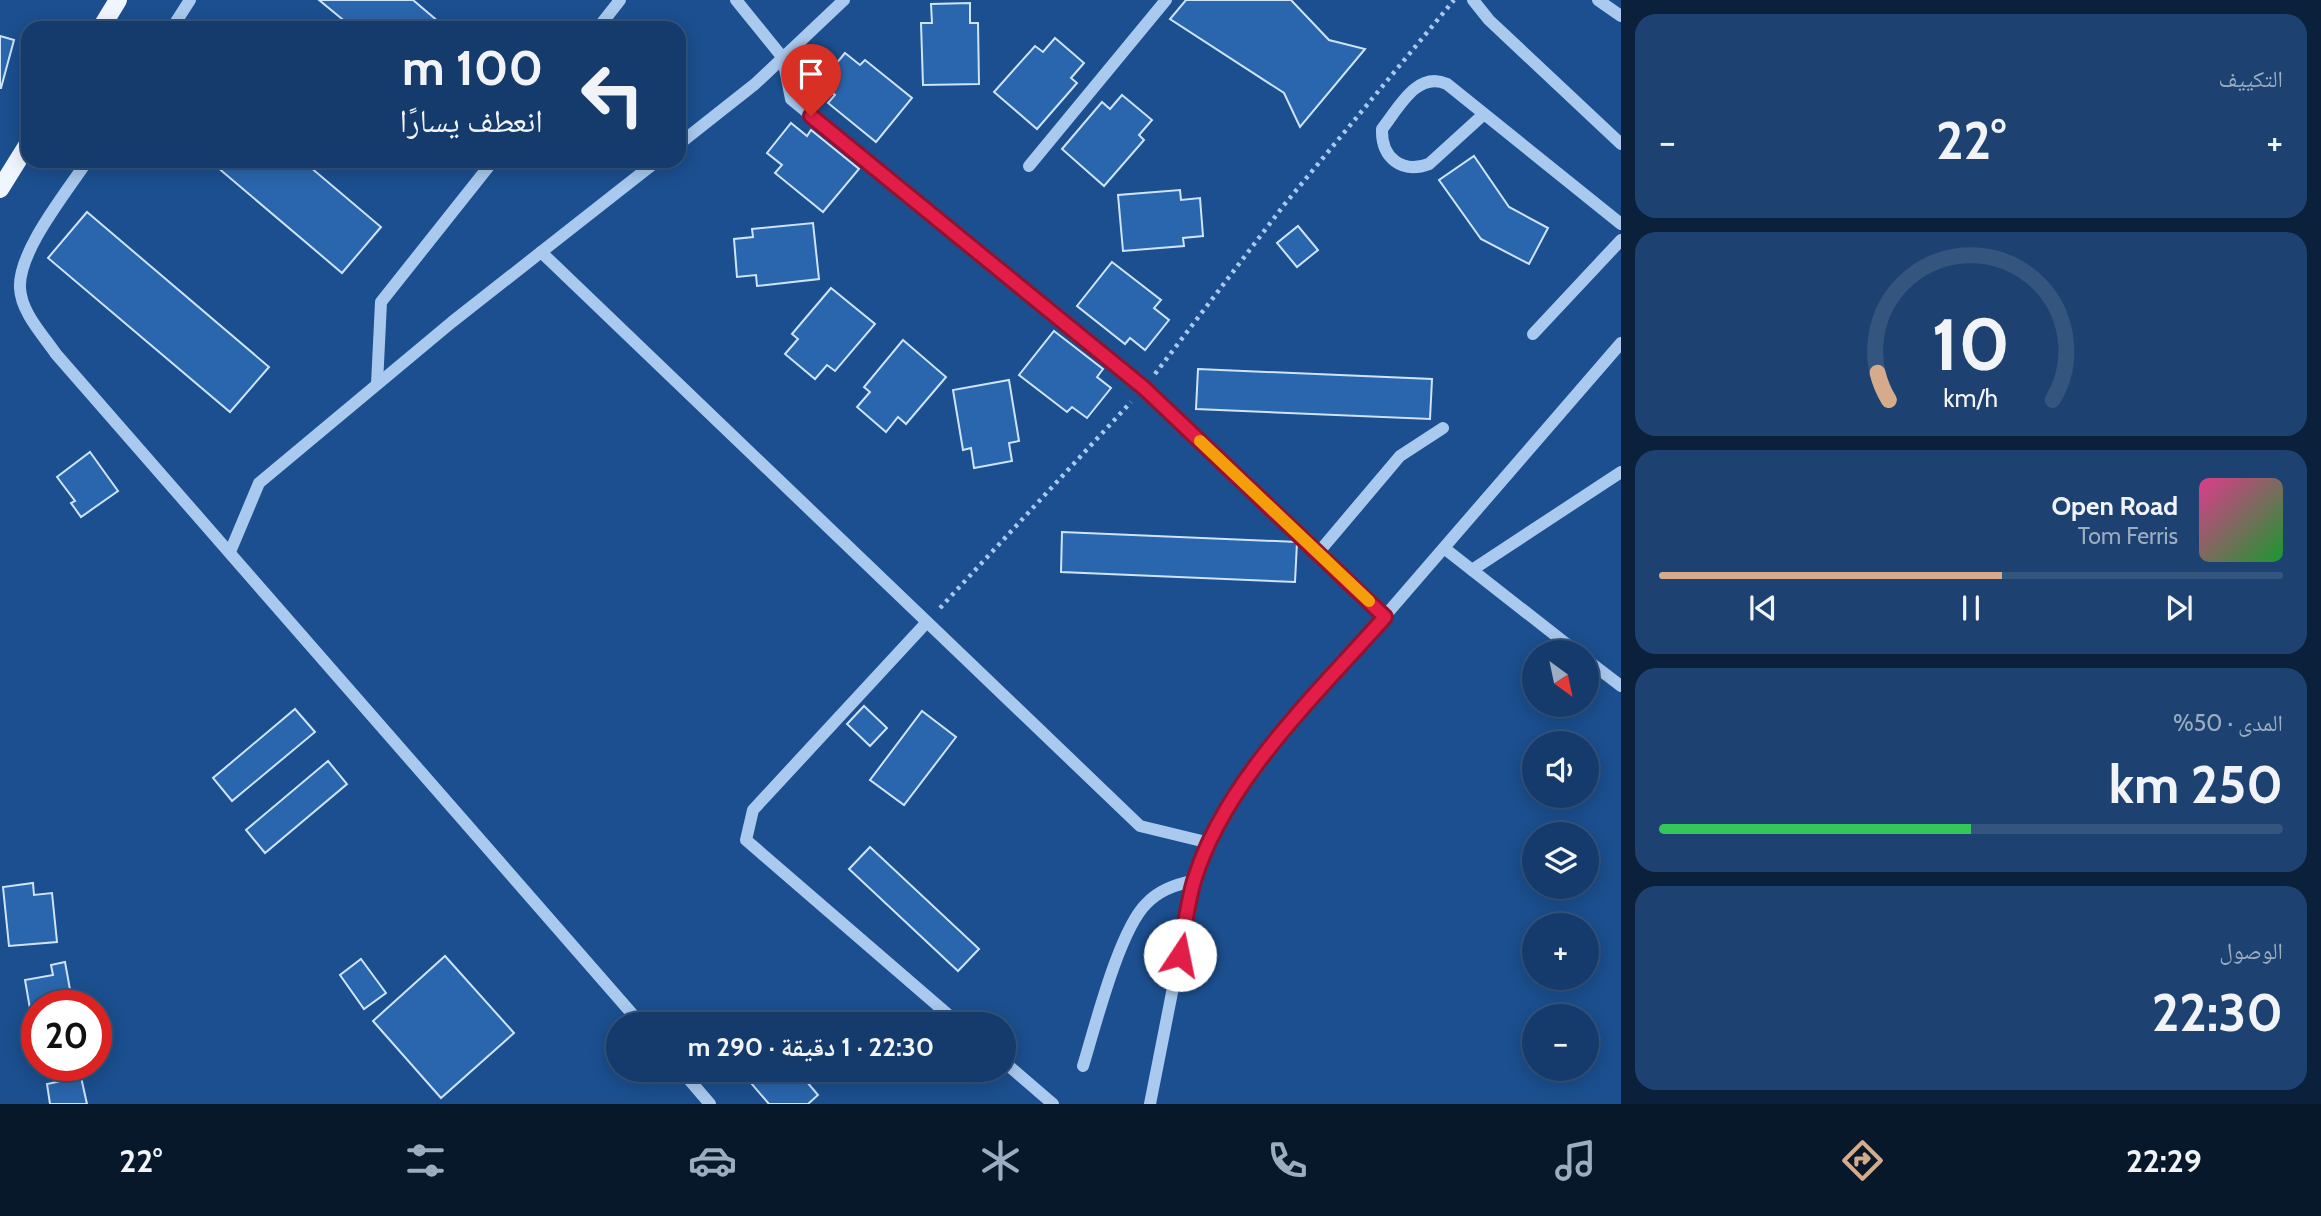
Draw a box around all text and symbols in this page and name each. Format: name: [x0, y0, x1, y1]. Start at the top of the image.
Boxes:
text: 100 m: [402, 38, 543, 97]
pin: [781, 44, 841, 116]
icon: left: [567, 49, 658, 140]
icon: arrive: [792, 55, 830, 93]
text: التكييف: [2218, 65, 2283, 93]
text: انعطف يسارًا: [400, 101, 543, 140]
text: 22°: [1936, 109, 2006, 172]
text: −: [1659, 118, 1676, 165]
text: +: [2266, 118, 2283, 165]
text: 10: [1932, 300, 2010, 388]
text: km/h: [1944, 383, 1998, 413]
text: Open Road: [2052, 490, 2178, 522]
text: Tom Ferris: [2078, 522, 2178, 550]
icon: previous: [1744, 589, 1782, 627]
icon: pause: [1952, 589, 1990, 627]
icon: next: [2160, 589, 2198, 627]
north arrow: [1522, 640, 1600, 718]
map controls: [1522, 640, 1599, 1081]
text: المدى · 50%: [2173, 709, 2283, 737]
button: sound: [1522, 731, 1599, 808]
text: 250 km: [2109, 753, 2283, 816]
button: layers: [1522, 822, 1599, 899]
button: +: [1522, 913, 1599, 990]
position arrow: [1143, 918, 1217, 992]
text: الوصول: [2219, 937, 2283, 965]
text: 22:30: [2152, 981, 2283, 1044]
speed limit sign: 20: [21, 990, 112, 1081]
button: −: [1522, 1004, 1599, 1081]
text: 22:30 · 1 دقيقة · 290 m: [688, 1031, 934, 1063]
icon: filters: [401, 1136, 450, 1185]
icon: car: [688, 1136, 737, 1185]
icon: climate: [976, 1136, 1025, 1185]
icon: phone: [1263, 1136, 1312, 1185]
icon: music: [1551, 1136, 1600, 1185]
icon: directions: [1838, 1136, 1887, 1185]
text: 22°: [119, 1141, 162, 1180]
text: 22:29: [2126, 1141, 2202, 1180]

